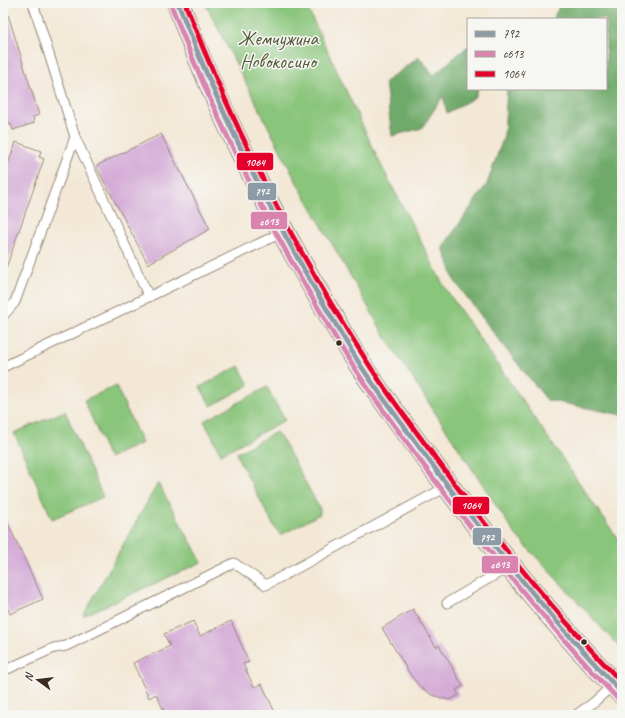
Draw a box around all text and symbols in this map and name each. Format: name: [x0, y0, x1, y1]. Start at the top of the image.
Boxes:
legend: [467, 18, 607, 90]
park label: Жемчужина Новокосино: [238, 26, 320, 74]
text: 792: [503, 26, 521, 42]
text: с613: [503, 46, 525, 62]
text: 1064: [503, 66, 526, 82]
line badge: 1064: [236, 152, 274, 171]
text: 1064: [245, 155, 267, 169]
line badge: 792: [247, 182, 277, 201]
text: 792: [255, 184, 270, 198]
line badge: с613: [250, 211, 288, 230]
text: с613: [259, 214, 280, 228]
unlabelled marker: [334, 338, 344, 348]
line badge: 1064: [452, 496, 490, 515]
text: 1064: [461, 498, 483, 512]
line badge: 792: [472, 527, 502, 546]
text: 792: [480, 530, 495, 544]
line badge: с613: [481, 555, 519, 574]
text: с613: [490, 557, 511, 571]
unlabelled marker: [579, 637, 589, 647]
north arrow: [18, 660, 58, 700]
text: N: [21, 670, 37, 683]

